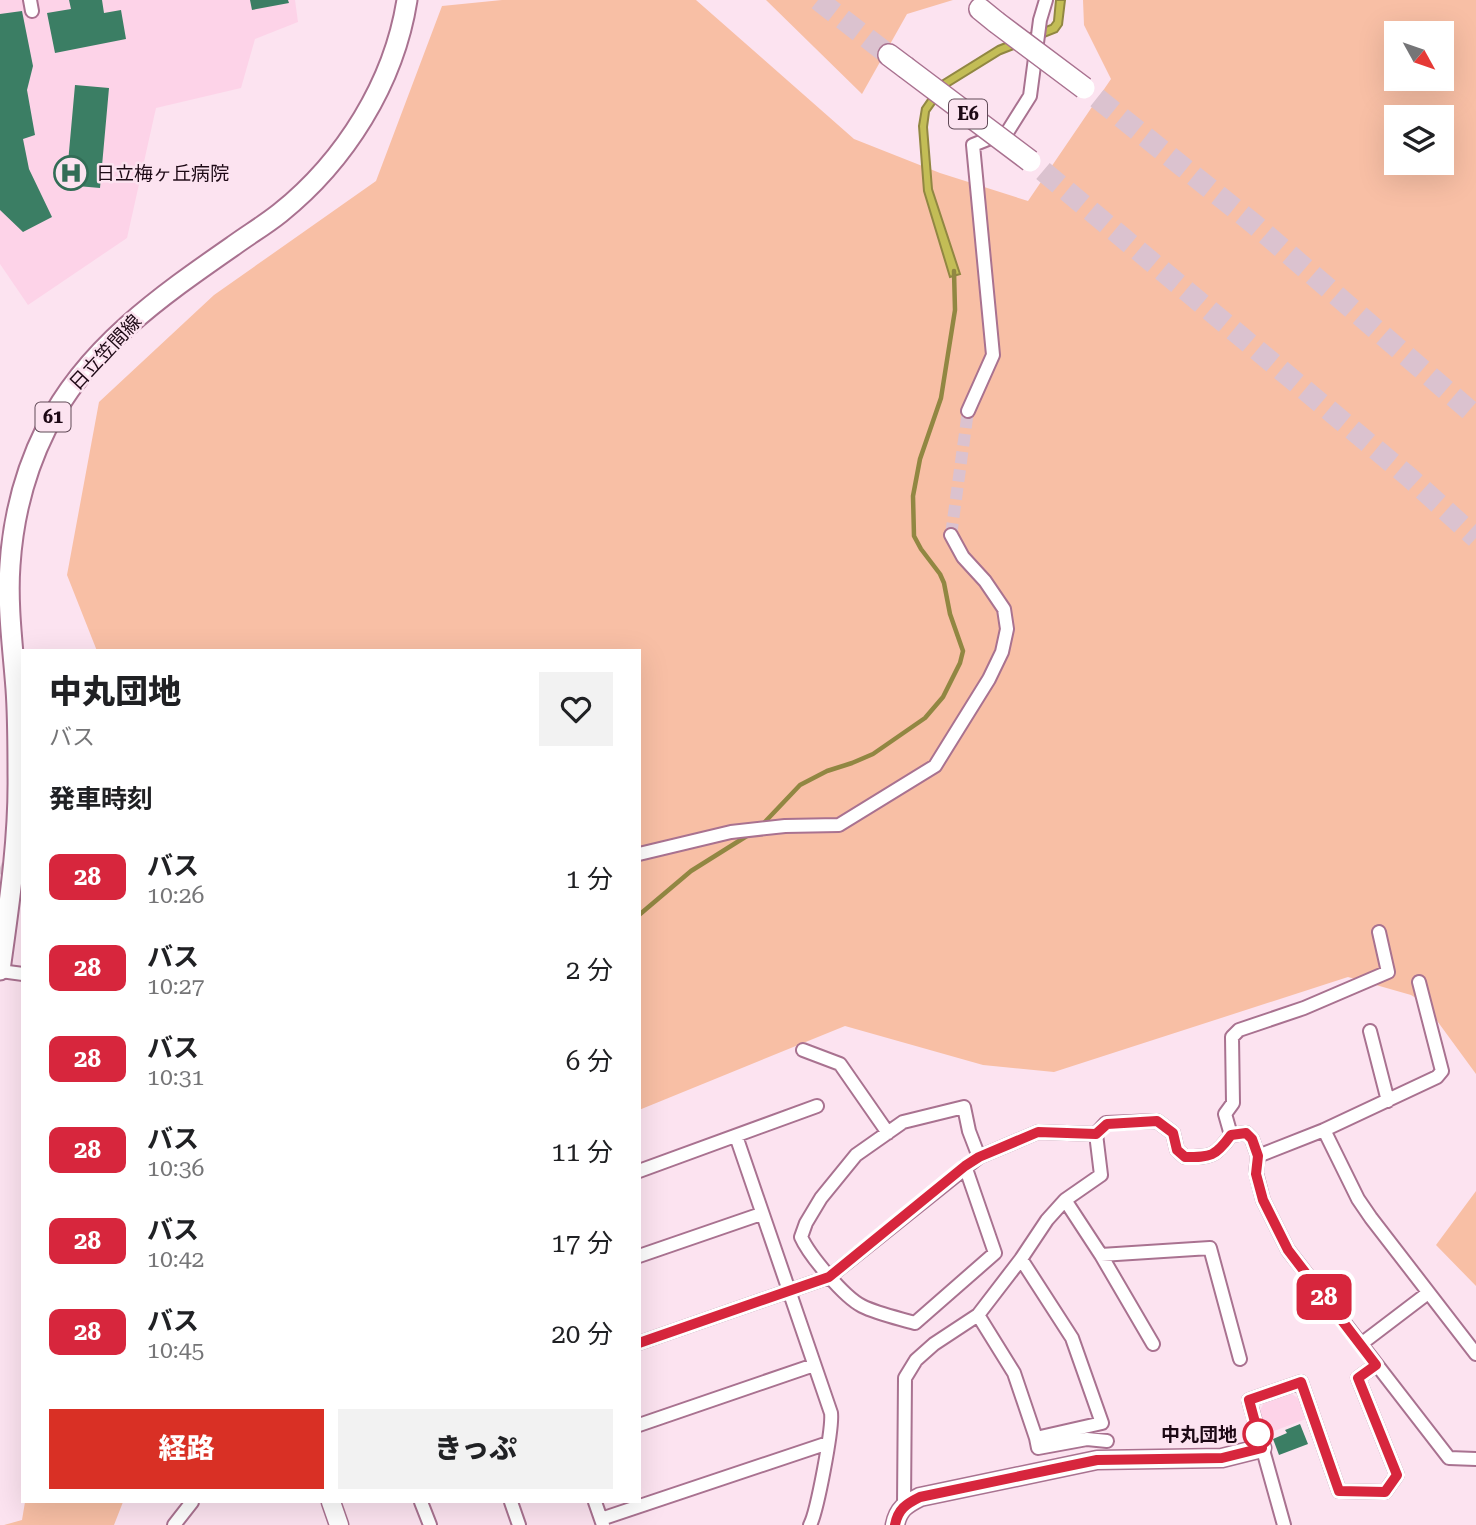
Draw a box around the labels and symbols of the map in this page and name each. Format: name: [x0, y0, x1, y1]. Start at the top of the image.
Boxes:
north arrow: [1384, 21, 1454, 91]
road number: E6: [949, 100, 987, 128]
hospital icon: 日立梅ヶ丘病院: [52, 154, 90, 192]
place label: 日立梅ヶ丘病院: [96, 162, 229, 185]
street label: 日立笠間線: [65, 310, 146, 395]
road number: 61: [36, 402, 70, 432]
line badge: 28: [1292, 1274, 1356, 1320]
marker: 中丸団地: [1243, 1419, 1273, 1449]
place label: 中丸団地: [1161, 1423, 1237, 1446]

